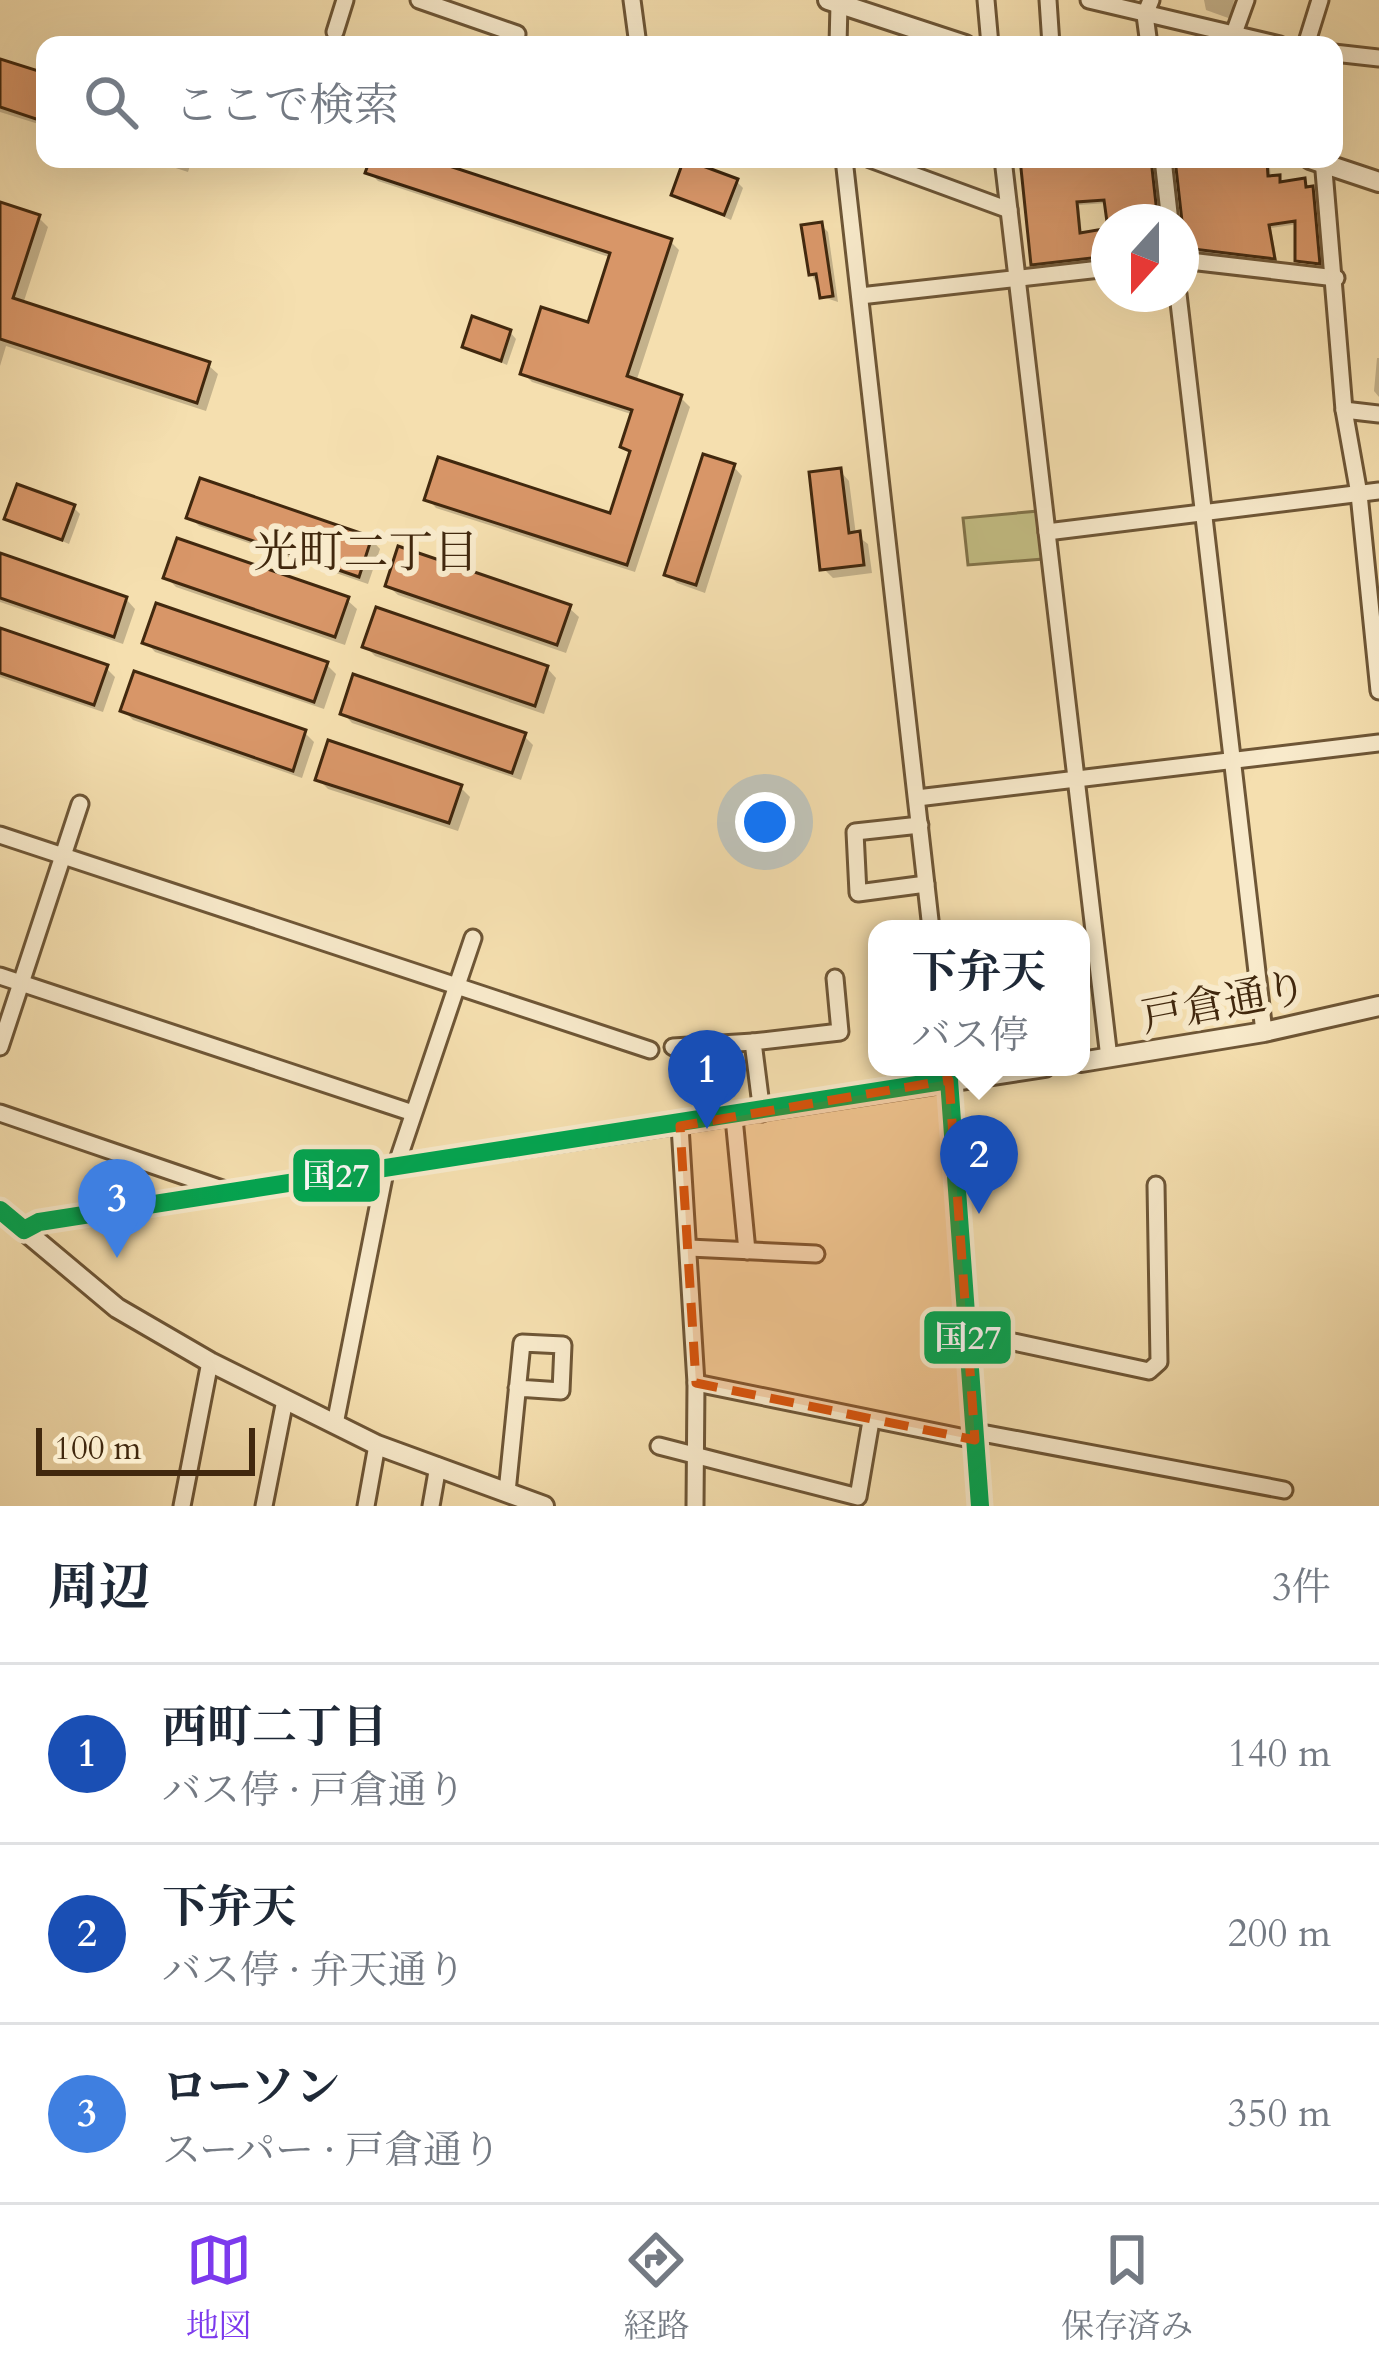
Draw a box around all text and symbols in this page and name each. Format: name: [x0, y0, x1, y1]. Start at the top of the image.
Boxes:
search box: [36, 36, 1343, 168]
icon: search: [78, 69, 144, 135]
text: ここで検索: [174, 75, 399, 136]
north arrow: [1091, 204, 1199, 312]
district label: 光町二丁目: [253, 522, 479, 583]
your location: [735, 792, 795, 852]
popup: [868, 920, 1090, 1076]
text: 下弁天: [911, 942, 1047, 1003]
street label: 戸倉通り: [1136, 958, 1312, 1046]
text: バス停: [911, 1009, 1029, 1062]
pin: 1: [668, 1030, 746, 1129]
pin: 2: [940, 1115, 1018, 1214]
line badge: 国27: [291, 1147, 382, 1204]
text: 国27: [303, 1154, 369, 1199]
pin: 3: [78, 1159, 156, 1258]
line badge: 国27: [922, 1309, 1013, 1366]
text: 国27: [935, 1316, 1001, 1361]
scale bar: [36, 1422, 255, 1475]
text: 100 m: [54, 1426, 141, 1471]
text: 周辺: [48, 1553, 150, 1623]
text: 3件: [1272, 1561, 1331, 1614]
text: 西町二丁目: [162, 1697, 387, 1758]
text: 1: [77, 1727, 97, 1780]
text: 140 m: [1228, 1727, 1331, 1780]
text: バス停 · 戸倉通り: [162, 1764, 466, 1817]
text: 下弁天: [162, 1877, 297, 1938]
text: 2: [77, 1907, 97, 1960]
text: 200 m: [1228, 1907, 1331, 1960]
text: バス停 · 弁天通り: [162, 1944, 466, 1997]
text: ローソン: [162, 2057, 340, 2118]
text: 3: [77, 2087, 97, 2140]
text: 350 m: [1228, 2087, 1331, 2140]
text: スーパー · 戸倉通り: [162, 2124, 501, 2177]
tab: 地図: [186, 2227, 252, 2349]
tab: 経路: [623, 2227, 689, 2349]
tab: 保存済み: [1061, 2227, 1193, 2349]

